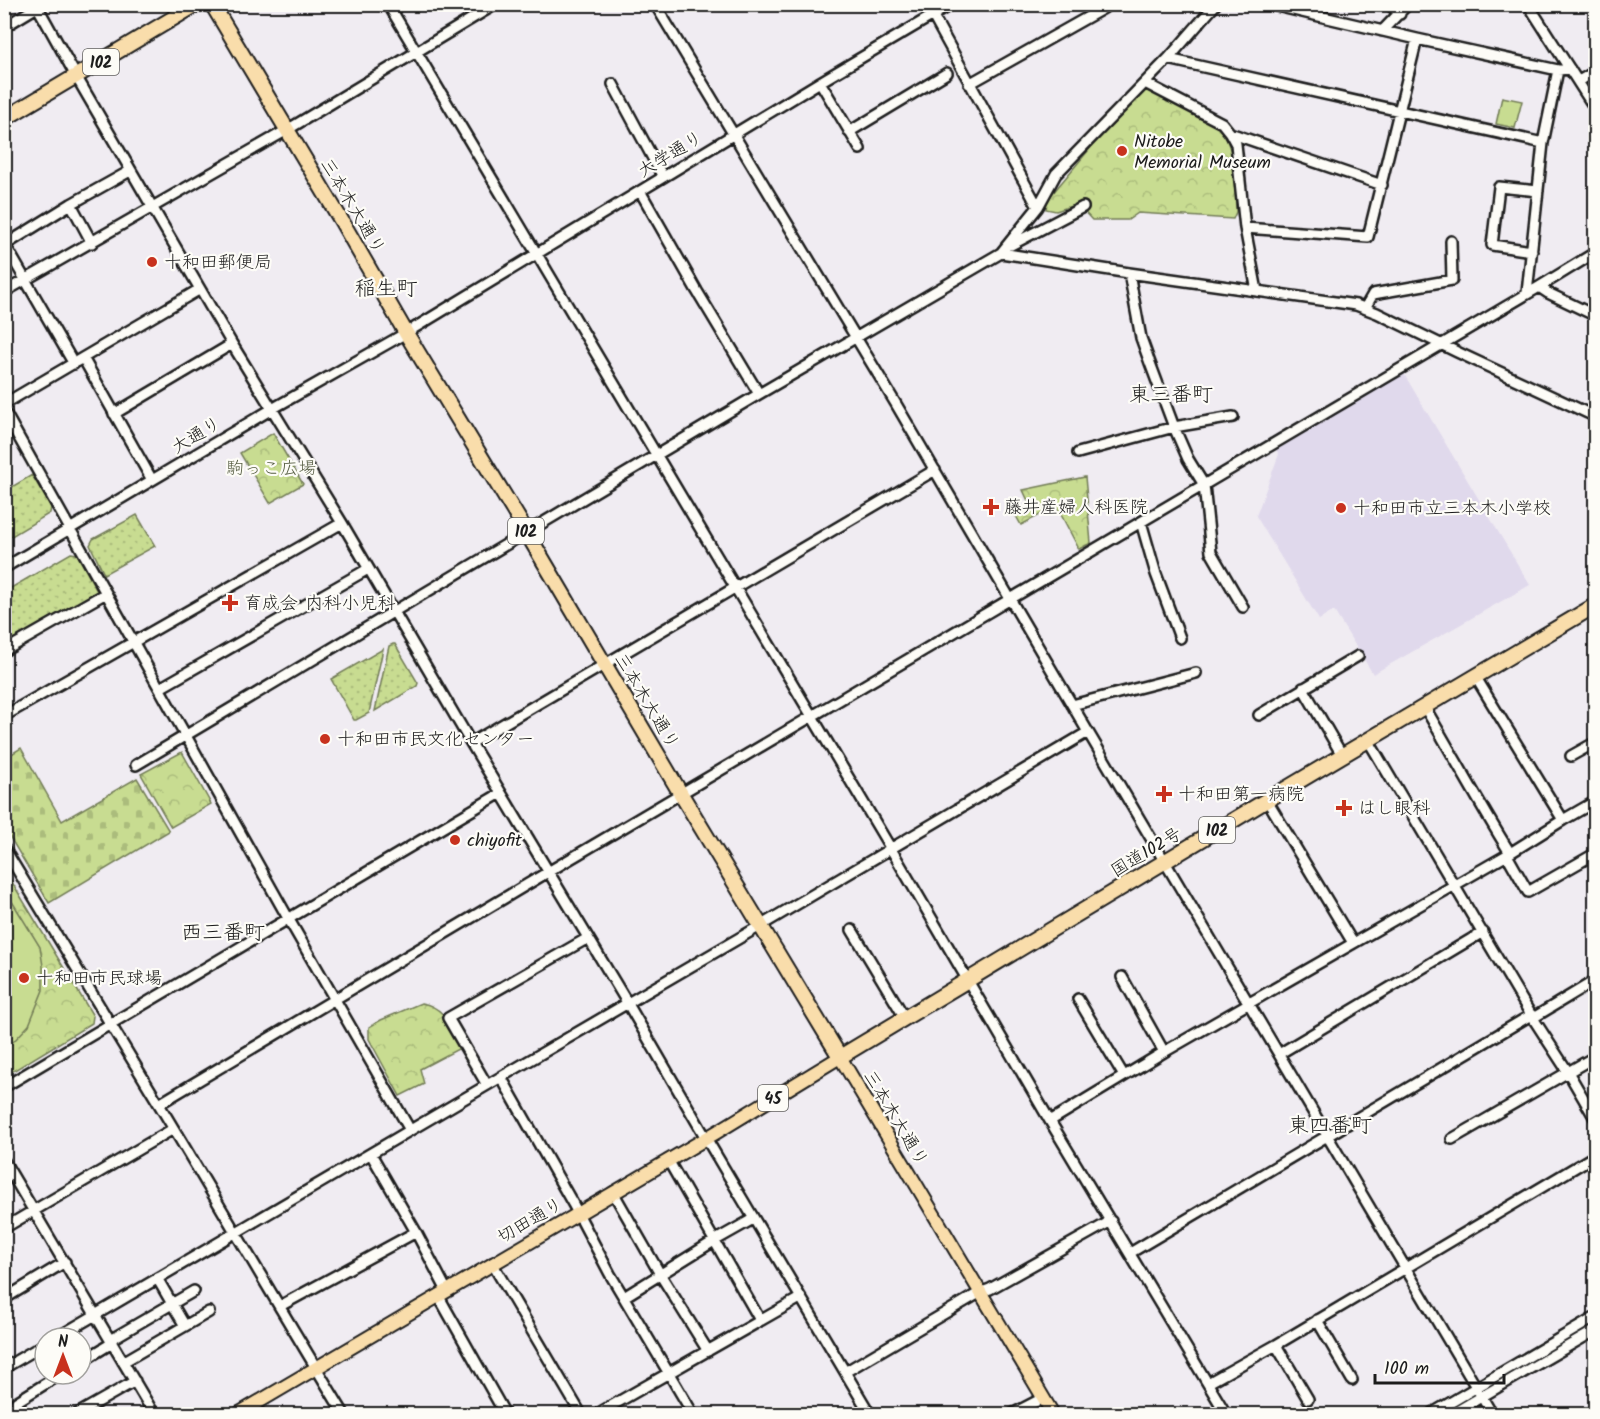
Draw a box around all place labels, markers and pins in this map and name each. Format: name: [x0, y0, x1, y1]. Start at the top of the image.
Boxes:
place label: Nitobe Memorial Museum: [1134, 128, 1271, 178]
marker: Nitobe Memorial Museum: [1115, 144, 1129, 158]
place label: 十和田郵便局: [164, 249, 272, 278]
marker: 十和田郵便局: [145, 255, 159, 269]
place label: 藤井産婦人科医院: [1004, 494, 1148, 523]
place label: 十和田市立三本木小学校: [1353, 495, 1551, 524]
marker: 藤井産婦人科医院: [982, 498, 1000, 516]
marker: 十和田市立三本木小学校: [1334, 501, 1348, 515]
place label: 育成会 内科小児科: [244, 590, 395, 619]
marker: 育成会 内科小児科: [221, 594, 239, 612]
place label: 十和田市民文化センター: [337, 726, 534, 755]
marker: 十和田市民文化センター: [318, 732, 332, 746]
place label: 十和田第一病院: [1178, 781, 1304, 810]
marker: 十和田第一病院: [1155, 785, 1173, 803]
place label: はし眼科: [1358, 795, 1430, 824]
marker: はし眼科: [1335, 799, 1353, 817]
place label: chiyofit: [467, 827, 523, 856]
marker: chiyofit: [448, 833, 462, 847]
place label: 十和田市民球場: [36, 965, 162, 994]
marker: 十和田市民球場: [17, 971, 31, 985]

